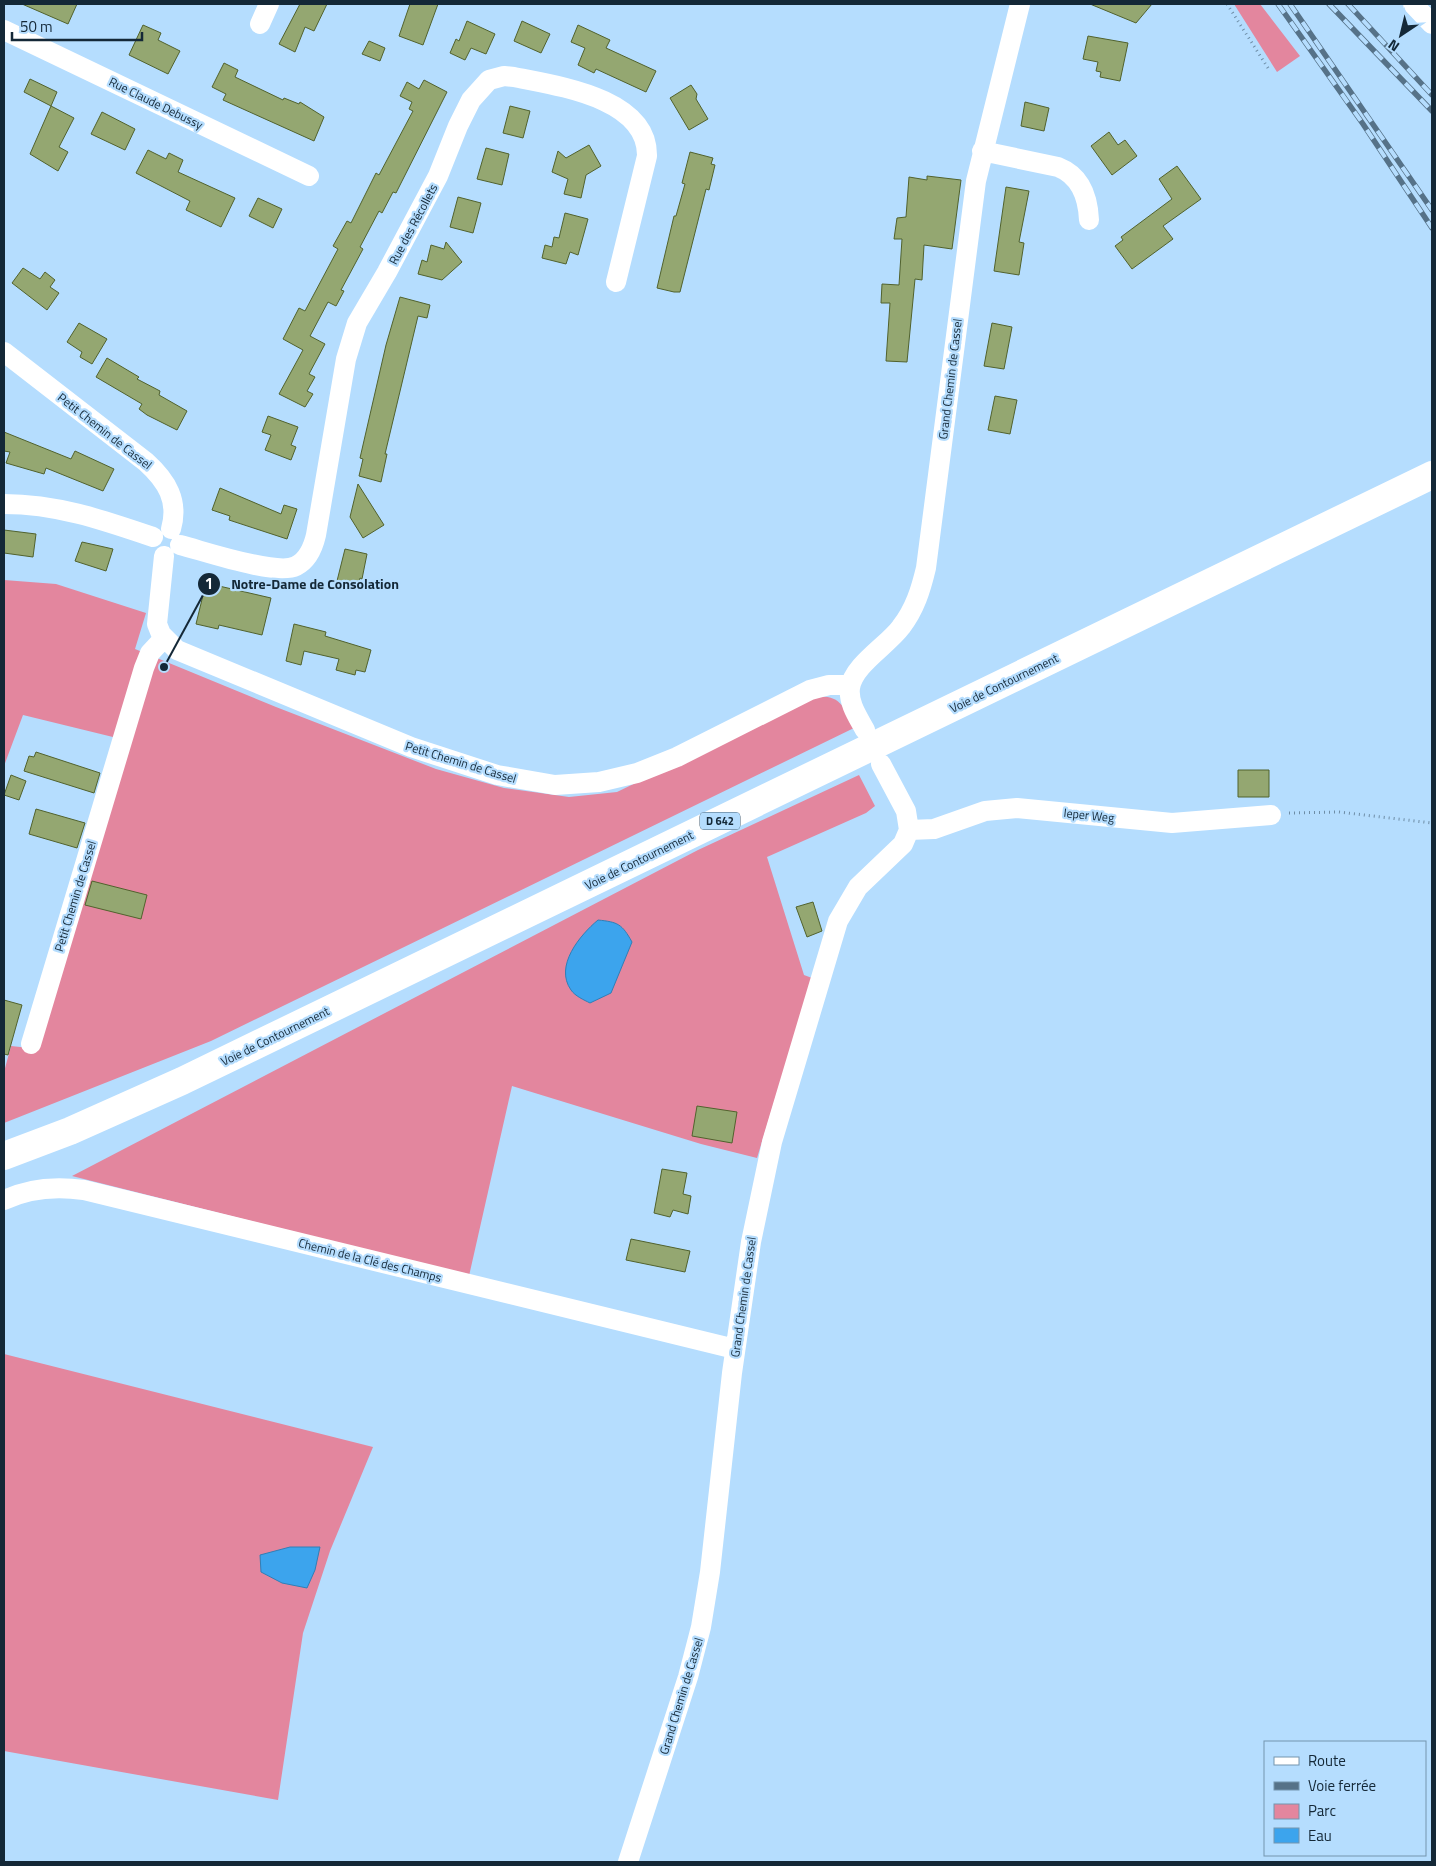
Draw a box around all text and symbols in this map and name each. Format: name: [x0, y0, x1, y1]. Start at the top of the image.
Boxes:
scale bar: [12, 10, 142, 42]
north arrow: [1376, 10, 1426, 60]
text: 50 m: [20, 15, 53, 38]
text: N: [1383, 35, 1403, 57]
street label: Rue Claude Debussy: [106, 72, 206, 134]
street label: Rue des Récollets: [384, 180, 443, 268]
street label: Grand Chemin de Cassel: [933, 318, 967, 440]
street label: Petit Chemin de Cassel: [54, 388, 156, 474]
callout: Notre-Dame de Consolation: [196, 569, 409, 598]
text: 1: [205, 572, 213, 595]
text: Notre-Dame de Consolation: [231, 573, 399, 594]
street label: Voie de Contournement: [946, 648, 1062, 718]
street label: Petit Chemin de Cassel: [403, 736, 519, 788]
street label: Ieper Weg: [1063, 803, 1115, 827]
road number: D 642: [700, 812, 740, 829]
street label: Voie de Contournement: [581, 825, 697, 895]
street label: Petit Chemin de Cassel: [49, 838, 101, 954]
street label: Voie de Contournement: [217, 1001, 333, 1071]
street label: Chemin de la Clé des Champs: [296, 1233, 444, 1287]
street label: Grand Chemin de Cassel: [725, 1236, 761, 1358]
street label: Grand Chemin de Cassel: [654, 1635, 708, 1757]
legend: [1264, 1741, 1426, 1856]
text: Route: [1308, 1749, 1346, 1772]
text: Voie ferrée: [1308, 1774, 1376, 1797]
text: Parc: [1308, 1799, 1336, 1822]
text: Eau: [1308, 1824, 1332, 1847]

